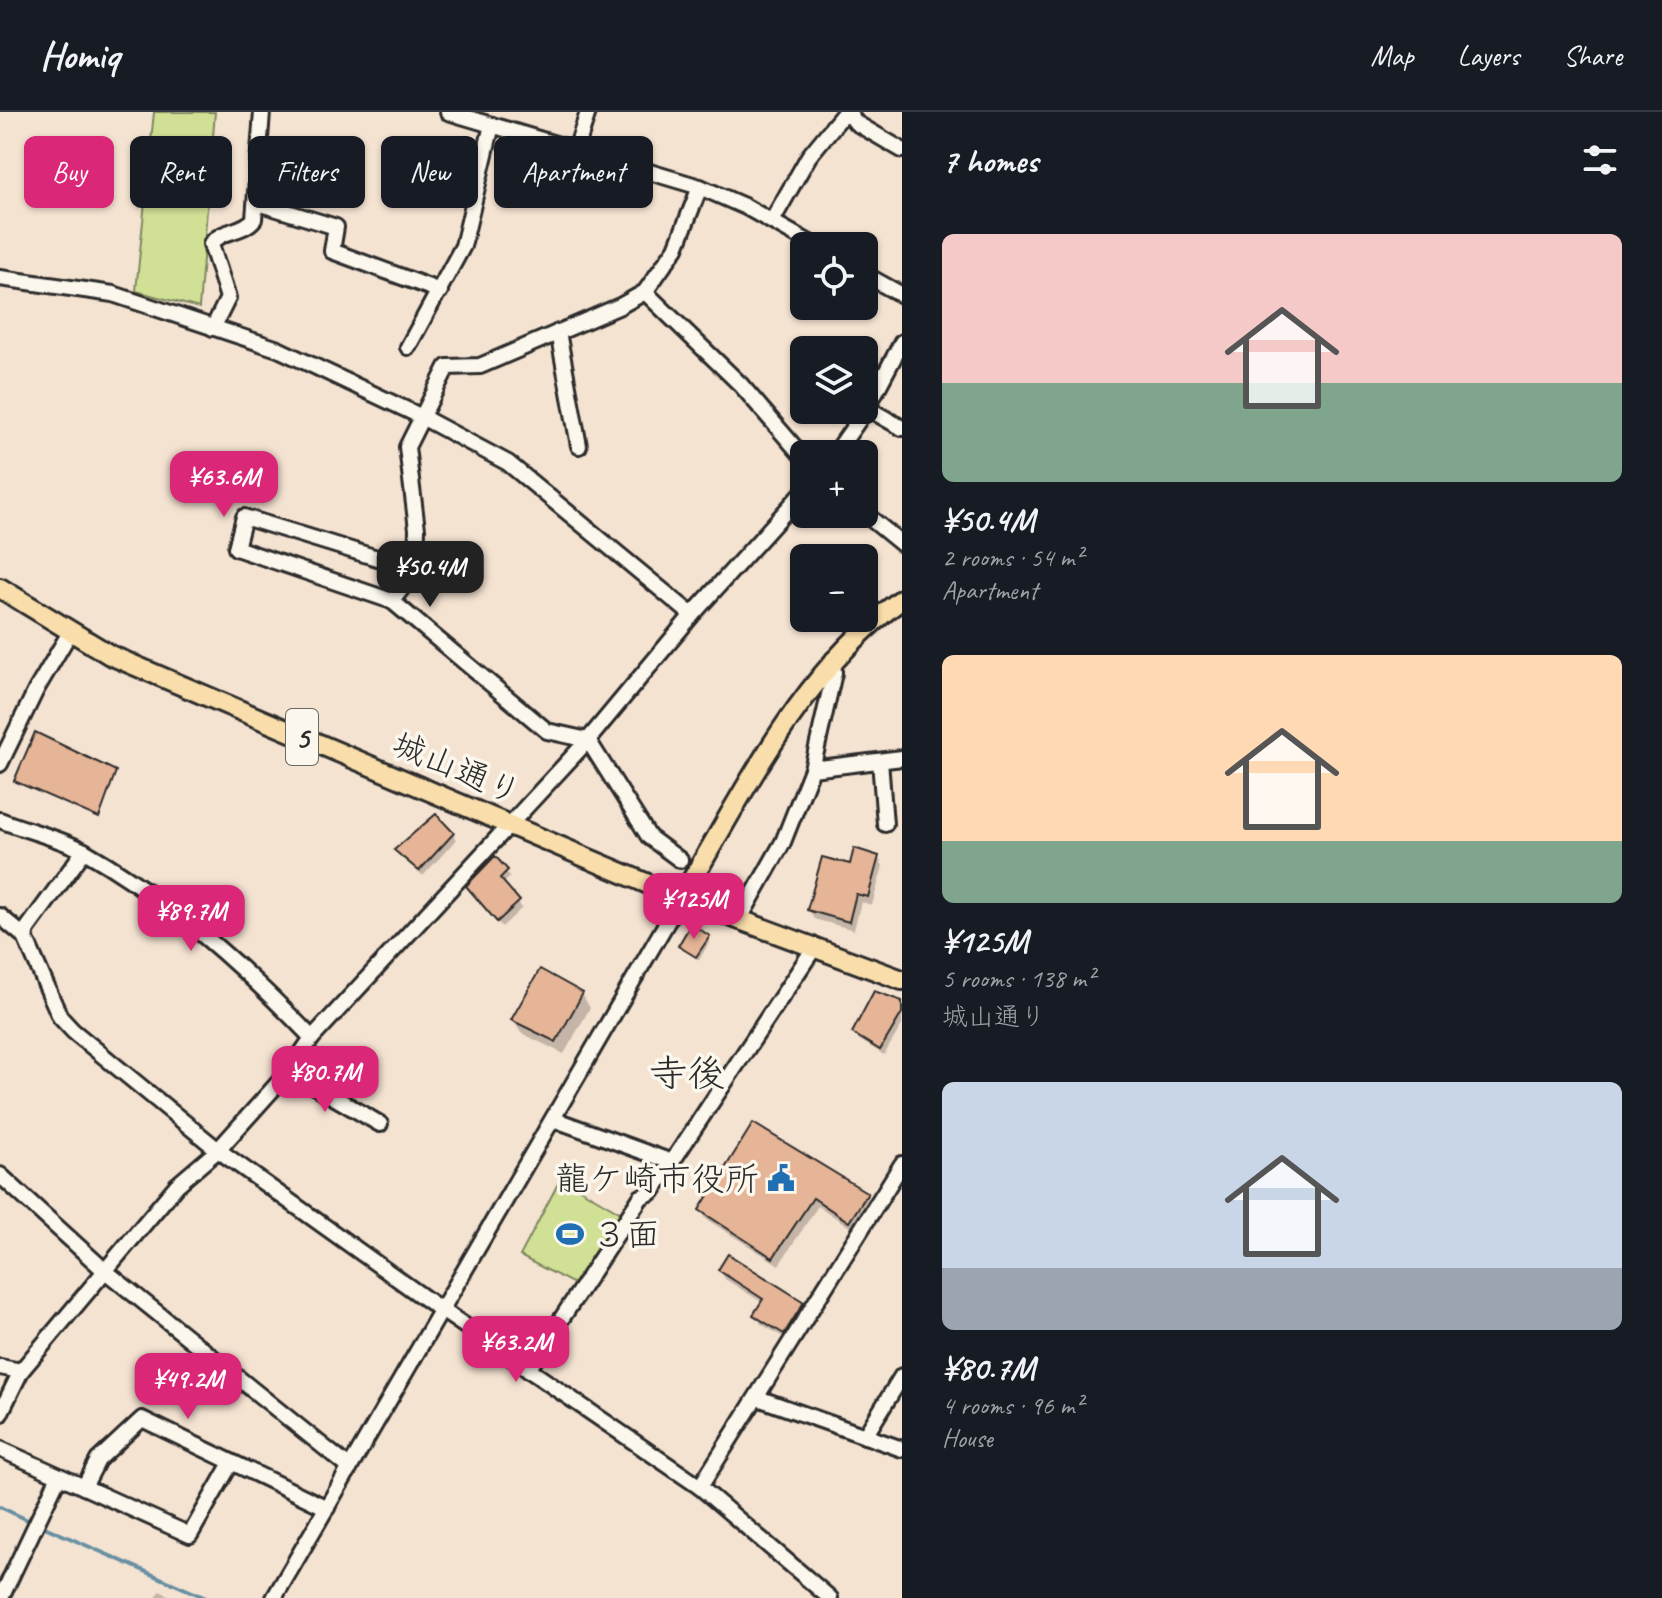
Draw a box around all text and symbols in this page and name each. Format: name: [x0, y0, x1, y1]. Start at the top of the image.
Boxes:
text: Homiq: [40, 32, 119, 79]
text: Map: [1371, 38, 1414, 73]
text: Layers: [1458, 38, 1519, 73]
text: Share: [1563, 38, 1622, 73]
chip: Buy: [24, 136, 114, 208]
chip: Rent: [130, 136, 232, 208]
chip: Filters: [248, 136, 365, 208]
chip: New: [381, 136, 478, 208]
chip: Apartment: [494, 136, 653, 208]
icon: filters: [1578, 138, 1622, 182]
text: 7 homes: [942, 139, 1038, 182]
map controls: [790, 232, 878, 632]
button: locate: [790, 232, 878, 320]
icon: home: [1210, 286, 1354, 430]
button: layers: [790, 336, 878, 424]
button: +: [790, 440, 878, 528]
pin: ¥63.6M: [159, 451, 289, 519]
text: ¥63.6M: [188, 460, 260, 493]
text: ¥50.4M: [942, 498, 1034, 541]
pin: ¥50.4M: [365, 541, 495, 609]
text: 2 rooms · 54 m²: [942, 541, 1083, 574]
button: −: [790, 544, 878, 632]
text: ¥50.4M: [395, 550, 465, 583]
text: Apartment: [942, 574, 1038, 607]
icon: home: [1210, 707, 1354, 851]
road number: 5: [286, 709, 318, 765]
street label: 城山通り: [386, 722, 528, 814]
pin: ¥125M: [638, 873, 750, 941]
text: ¥125M: [661, 882, 727, 915]
pin: ¥89.7M: [126, 885, 256, 953]
text: ¥89.7M: [156, 894, 226, 927]
text: ¥125M: [942, 919, 1027, 962]
text: 5 rooms · 138 m²: [942, 962, 1094, 995]
text: 城山通り: [942, 1000, 1046, 1033]
pin: ¥80.7M: [260, 1046, 390, 1114]
district label: 寺後: [649, 1050, 725, 1097]
text: ¥80.7M: [290, 1055, 360, 1088]
icon: home: [1210, 1134, 1354, 1278]
place label: 龍ケ崎市役所: [555, 1157, 759, 1200]
public building icon: 龍ケ崎市役所: [766, 1163, 796, 1193]
place label: ３面: [592, 1213, 660, 1256]
sports icon: ３面: [555, 1219, 585, 1249]
pin: ¥63.2M: [451, 1316, 581, 1384]
text: ¥63.2M: [480, 1325, 552, 1358]
text: ¥80.7M: [942, 1346, 1035, 1389]
pin: ¥49.2M: [123, 1353, 253, 1421]
text: ¥49.2M: [153, 1362, 223, 1395]
text: 4 rooms · 96 m²: [942, 1389, 1083, 1422]
text: House: [942, 1422, 993, 1455]

